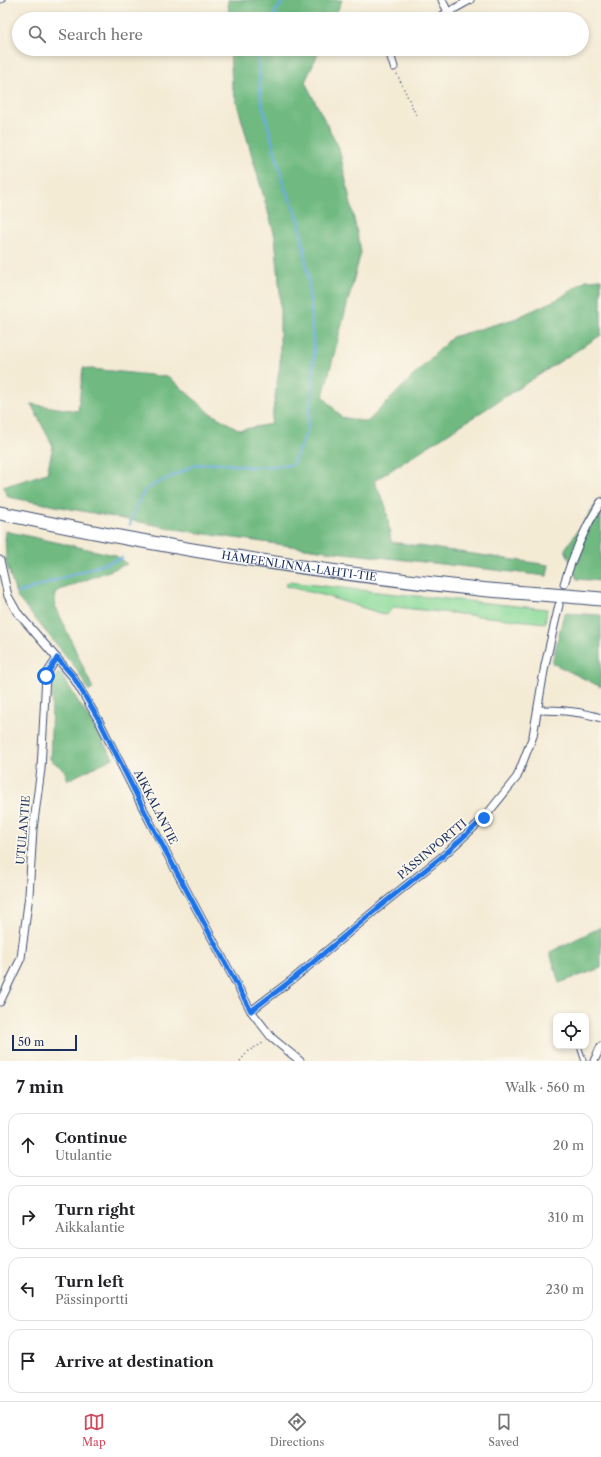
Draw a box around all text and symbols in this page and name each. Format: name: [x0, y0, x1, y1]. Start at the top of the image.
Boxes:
search box: [12, 12, 589, 56]
icon: search: [26, 23, 48, 45]
text: Search here: [58, 25, 143, 44]
street label: HÄMEENLINNA-LAHTI-TIE: [221, 548, 378, 584]
route start: [37, 667, 55, 685]
street label: AIKKALANTIE: [131, 766, 181, 847]
street label: UTULANTIE: [13, 794, 33, 865]
route end: [475, 809, 493, 827]
street label: PÄSSINPORTTI: [395, 816, 469, 882]
map controls: [553, 1013, 589, 1049]
button: locate: [553, 1013, 589, 1049]
scale bar: [12, 1033, 77, 1052]
text: 50 m: [18, 1035, 44, 1049]
text: 7 min: [16, 1077, 64, 1097]
text: Walk · 560 m: [505, 1079, 585, 1095]
text: Continue: [55, 1128, 127, 1147]
icon: ahead: [17, 1134, 39, 1156]
text: 20 m: [553, 1137, 584, 1153]
text: Utulantie: [55, 1147, 112, 1163]
text: Turn right: [55, 1200, 135, 1219]
icon: right: [17, 1206, 39, 1228]
text: 310 m: [548, 1209, 584, 1225]
text: Aikkalantie: [55, 1219, 125, 1235]
text: Turn left: [55, 1272, 124, 1291]
icon: left: [17, 1278, 39, 1300]
text: 230 m: [546, 1281, 584, 1297]
text: Pässinportti: [55, 1291, 128, 1307]
icon: arrive: [17, 1350, 39, 1372]
text: Arrive at destination: [55, 1352, 214, 1371]
tab: Map: [82, 1411, 106, 1449]
tab: Directions: [270, 1411, 324, 1449]
tab: Saved: [488, 1411, 519, 1449]

